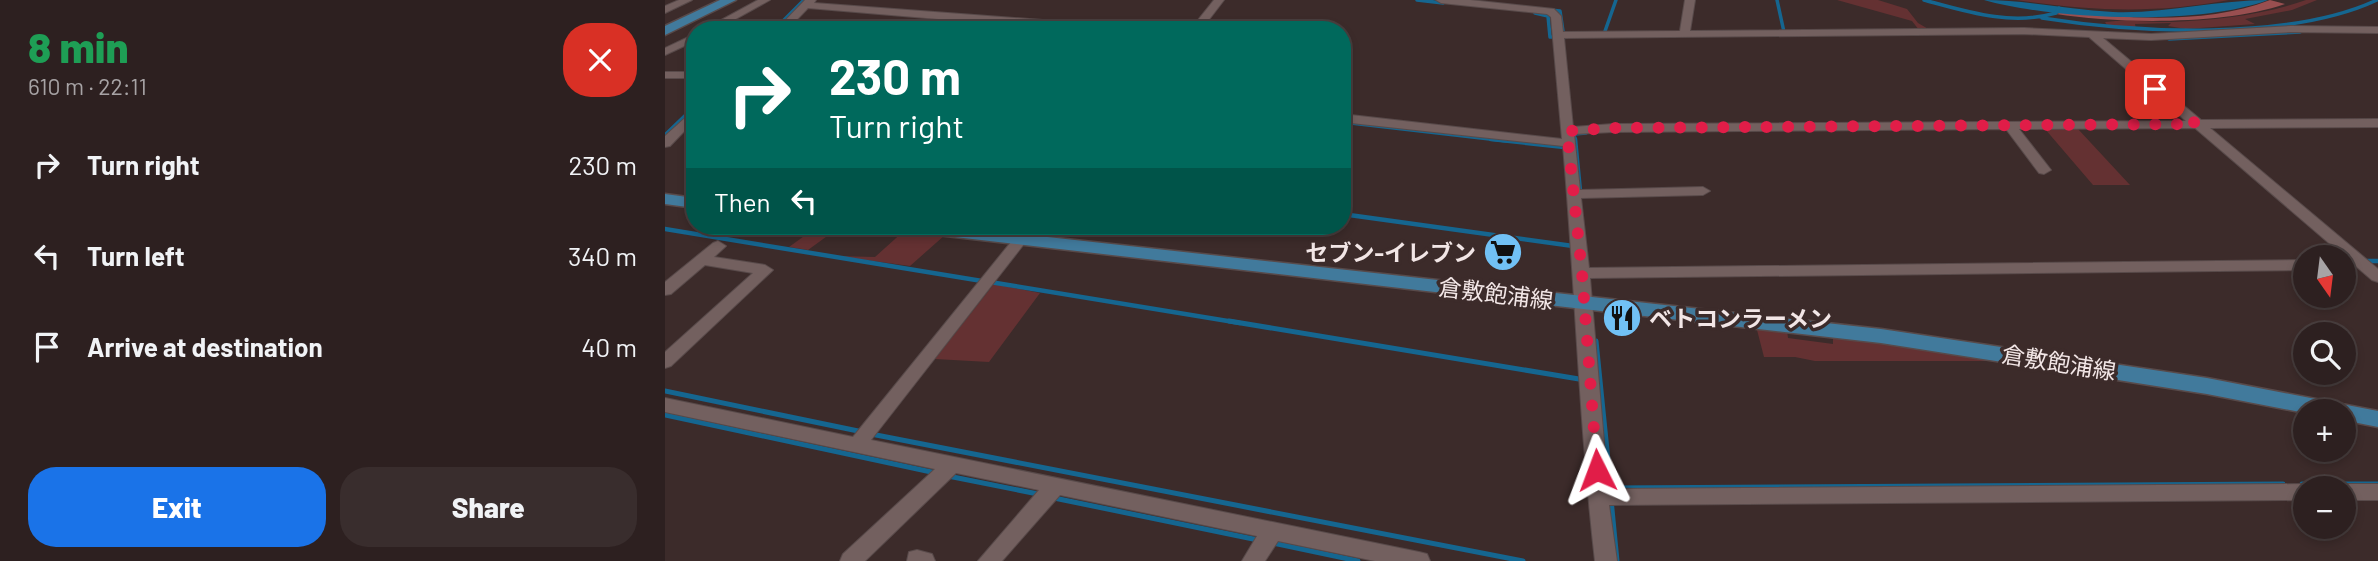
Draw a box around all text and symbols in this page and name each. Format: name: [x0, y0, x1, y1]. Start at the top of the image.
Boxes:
text: 8 min: [28, 21, 129, 71]
button: close: [563, 23, 637, 97]
text: 230 m: [829, 46, 961, 105]
icon: right: [714, 49, 805, 140]
pin: [2125, 59, 2185, 119]
icon: arrive: [2136, 70, 2174, 108]
text: 610 m · 22:11: [28, 72, 147, 100]
text: Turn right: [829, 106, 964, 144]
icon: right: [28, 146, 66, 184]
text: Turn right: [87, 149, 200, 180]
text: 230 m: [568, 149, 637, 180]
icon: left: [785, 182, 823, 220]
text: Then: [714, 186, 771, 217]
supermarket icon: セブン-イレブン: [1482, 231, 1524, 273]
icon: left: [28, 237, 66, 275]
place label: セブン-イレブン: [1306, 238, 1476, 266]
text: Turn left: [87, 240, 185, 271]
text: 340 m: [568, 240, 637, 271]
north arrow: [2293, 245, 2355, 308]
map controls: [2293, 245, 2356, 539]
street label: 倉敷飽浦線: [1437, 272, 1555, 314]
restaurant icon: ベトコンラーメン: [1601, 297, 1643, 339]
place label: ベトコンラーメン: [1649, 304, 1832, 332]
button: search: [2293, 322, 2356, 385]
icon: arrive: [28, 328, 66, 366]
text: Arrive at destination: [87, 331, 323, 362]
text: 40 m: [581, 331, 637, 362]
street label: 倉敷飽浦線: [2000, 339, 2118, 385]
button: +: [2293, 399, 2356, 462]
position arrow: [1560, 433, 1634, 507]
button: Exit: [28, 467, 326, 547]
button: Share: [340, 467, 637, 547]
button: −: [2293, 476, 2356, 539]

